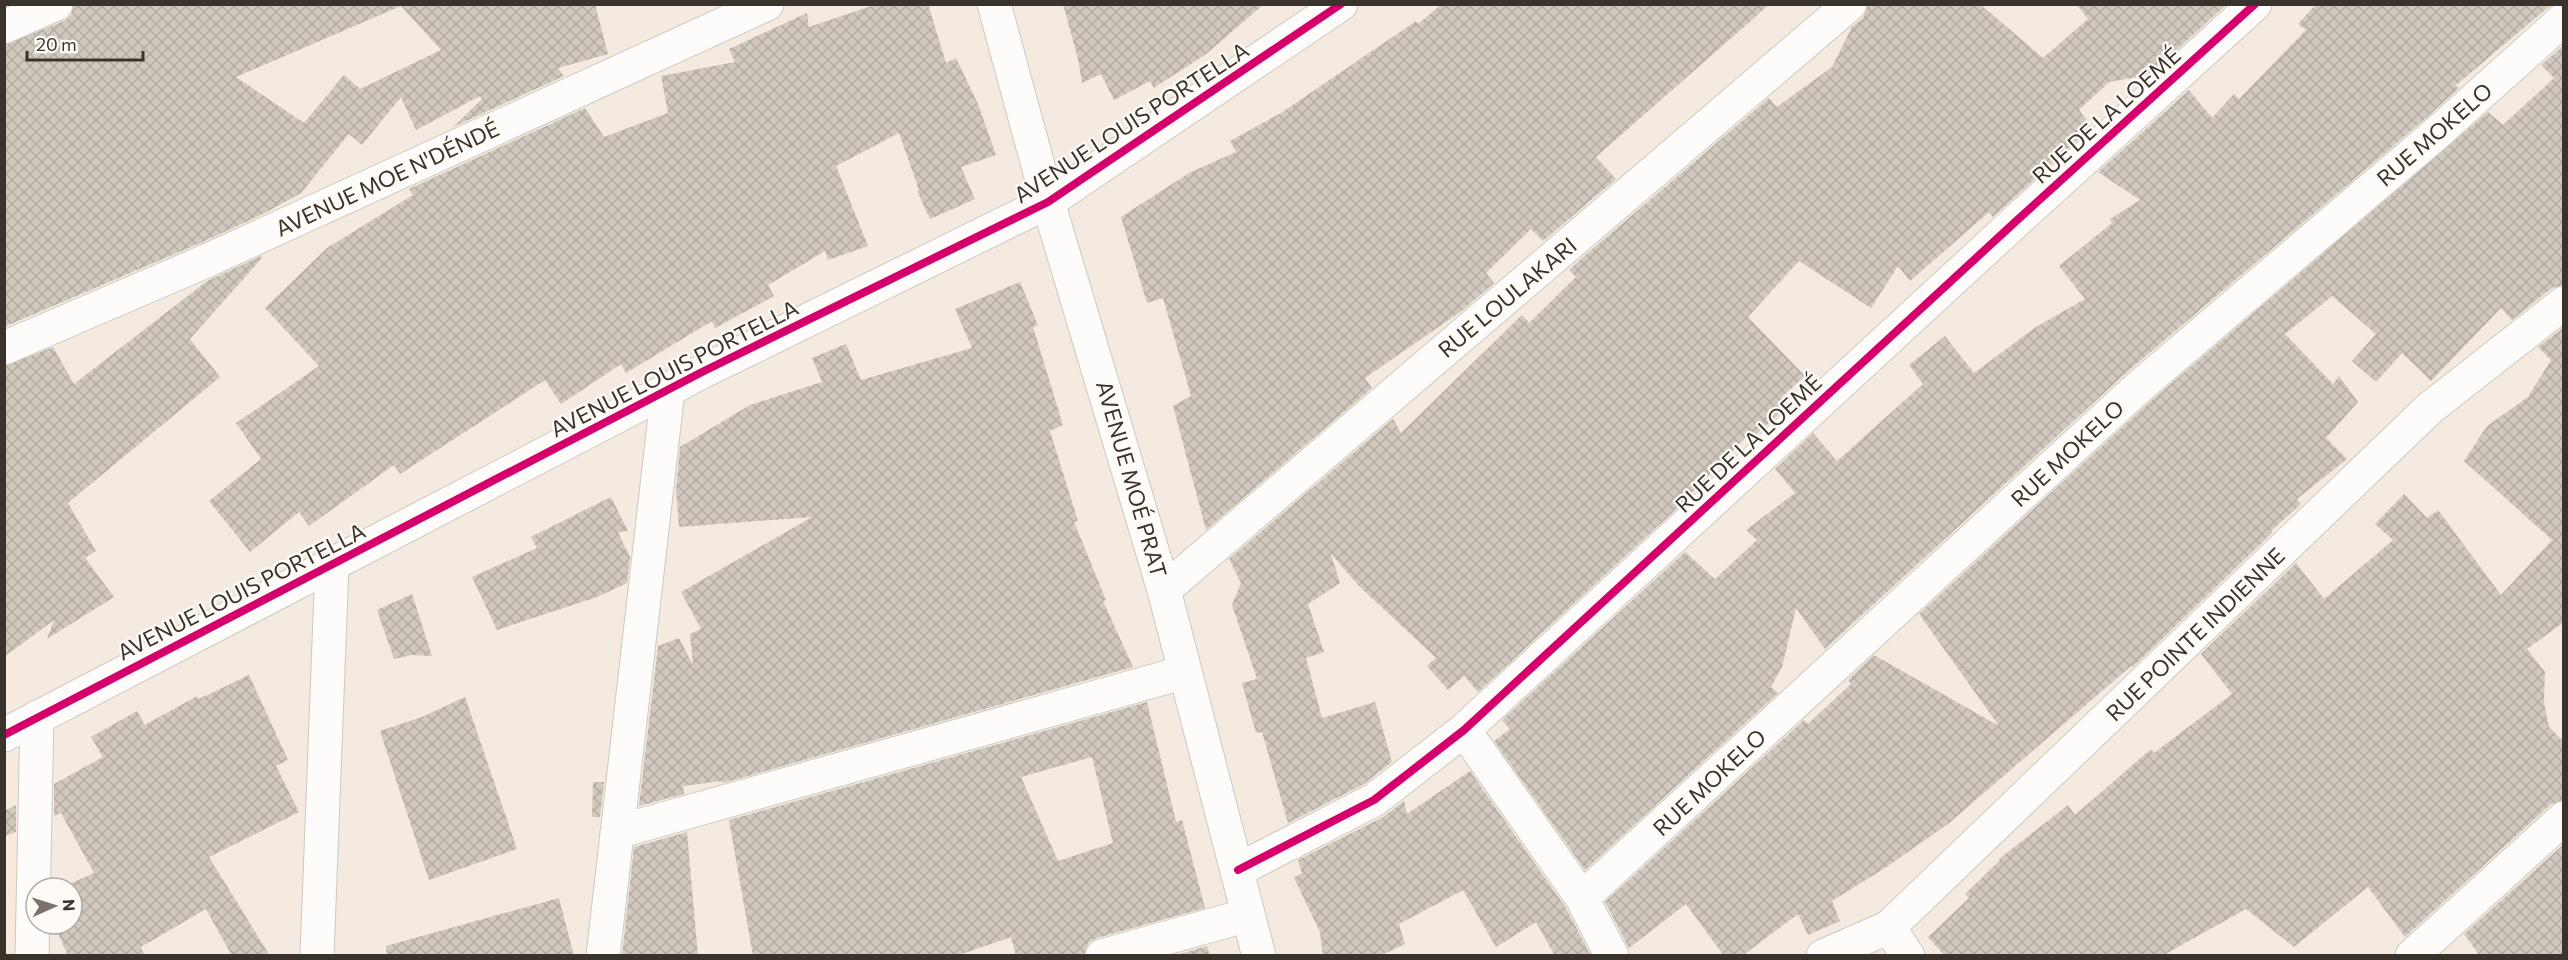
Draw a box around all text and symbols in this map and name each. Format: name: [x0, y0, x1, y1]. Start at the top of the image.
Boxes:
scale bar: [27, 24, 142, 62]
text: 20 m: [36, 33, 77, 55]
street label: AVENUE LOUIS PORTELLA: [1008, 36, 1254, 208]
street label: RUE DE LA LOEMÉ: [2026, 41, 2186, 189]
street label: RUE MOKELO: [2371, 76, 2497, 192]
street label: AVENUE MOE N'DÉNDÉ: [271, 114, 503, 242]
street label: RUE LOULAKARI: [1432, 231, 1582, 363]
street label: AVENUE LOUIS PORTELLA: [545, 294, 803, 442]
street label: RUE DE LA LOEMÉ: [1669, 368, 1827, 518]
street label: AVENUE MOÉ PRAT: [1091, 377, 1173, 581]
street label: RUE MOKELO: [2005, 394, 2129, 512]
street label: AVENUE LOUIS PORTELLA: [112, 517, 370, 665]
street label: RUE POINTE INDIENNE: [2100, 542, 2290, 726]
street label: RUE MOKELO: [1647, 723, 1771, 841]
north arrow: [24, 876, 84, 936]
text: N: [60, 899, 79, 912]

